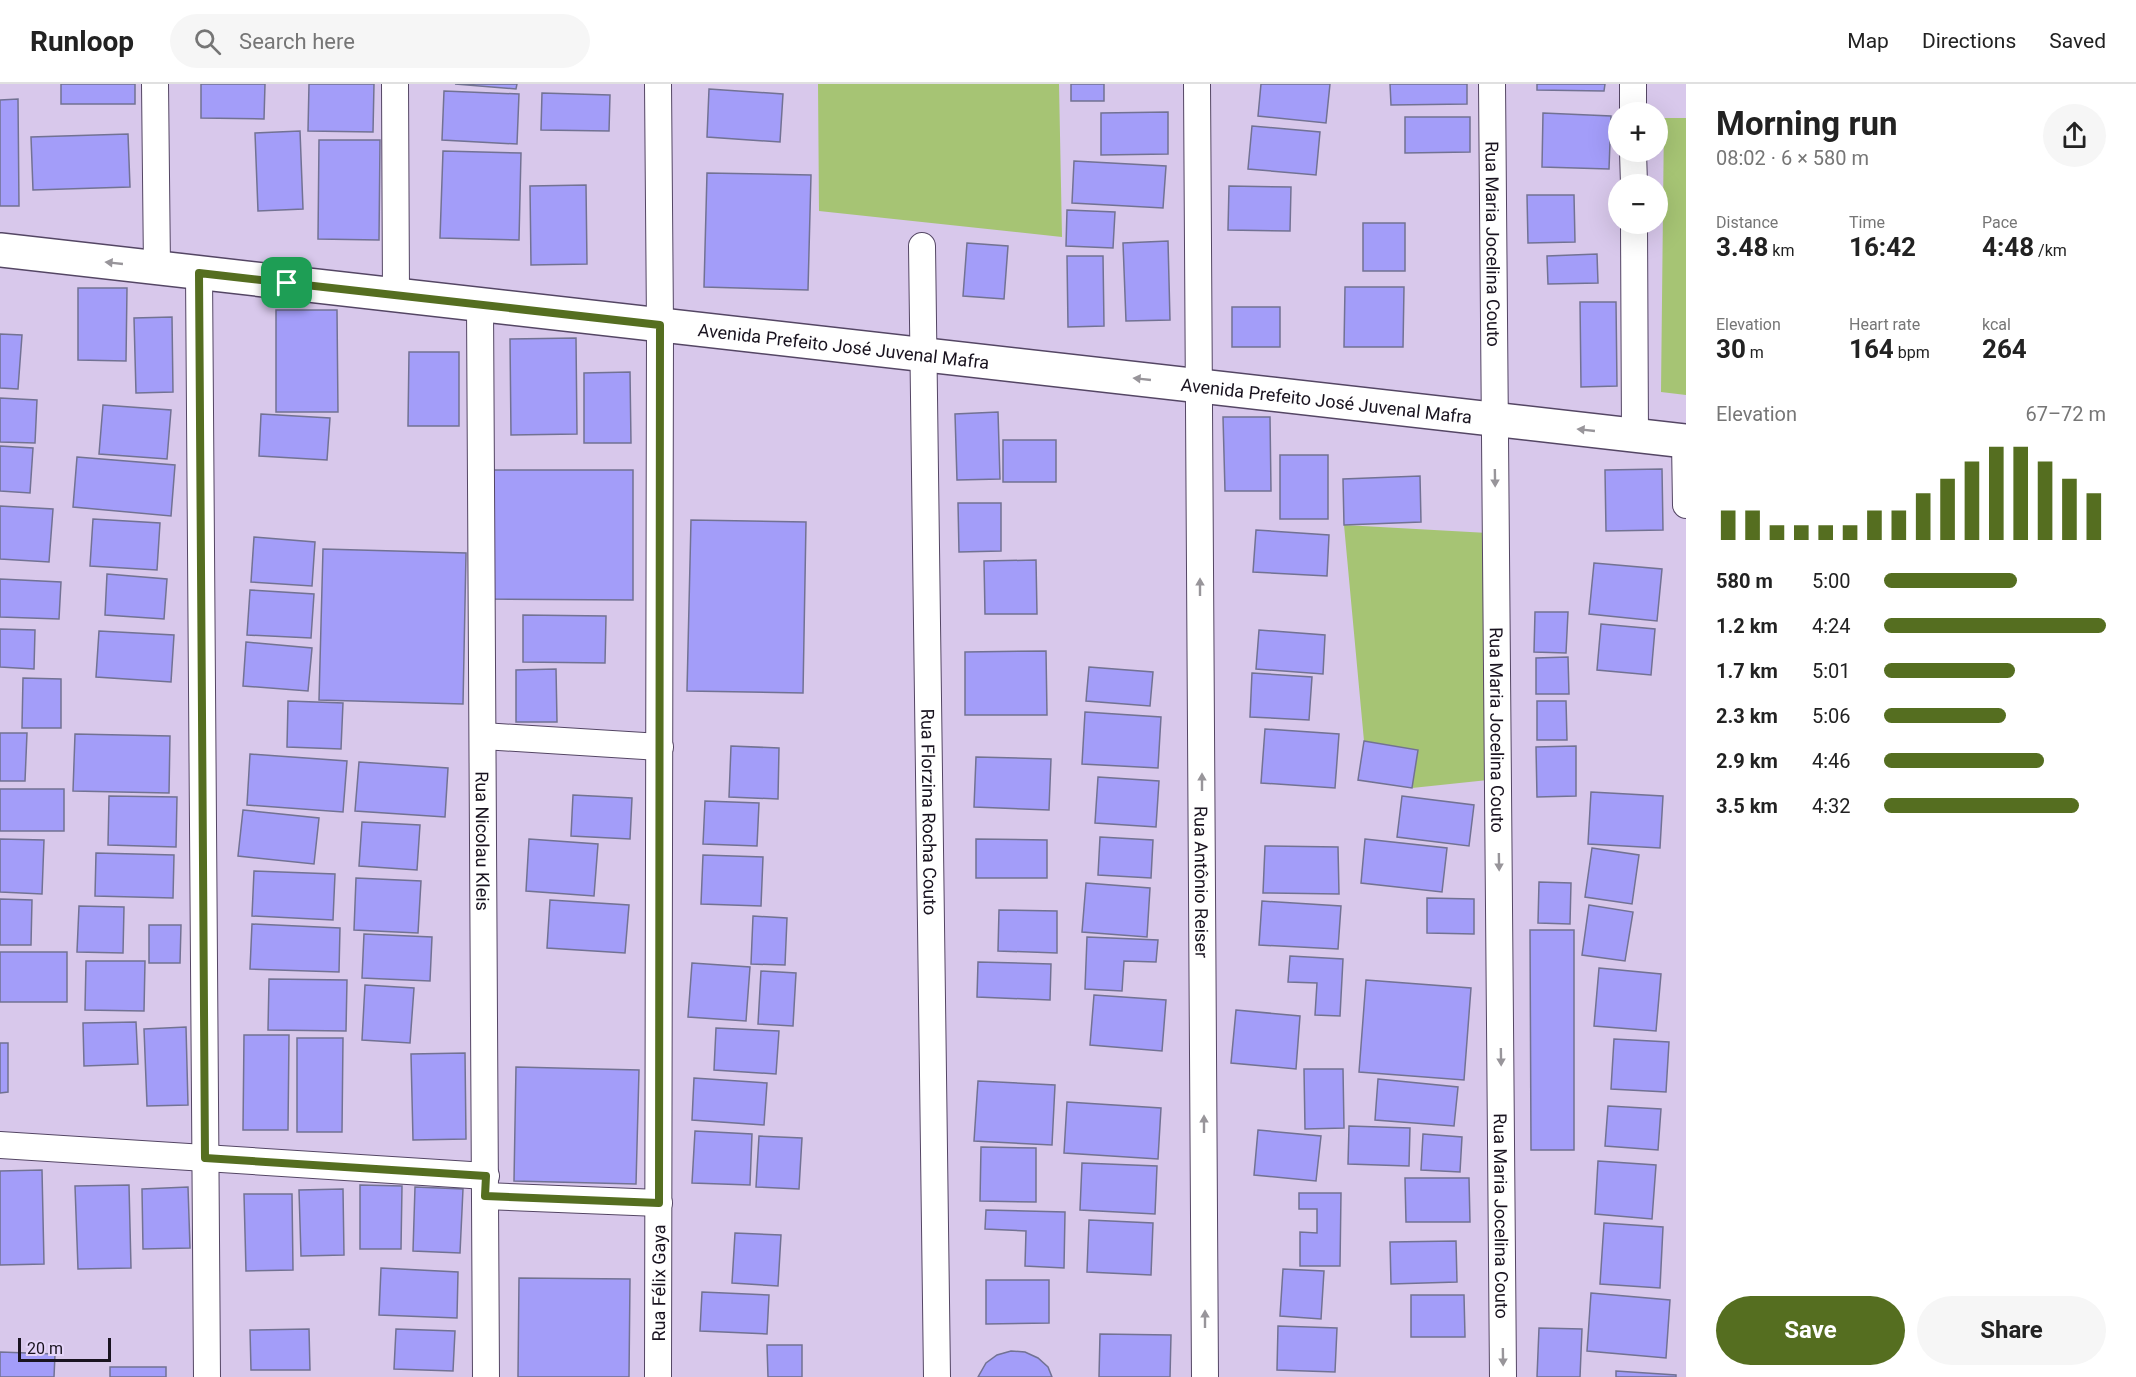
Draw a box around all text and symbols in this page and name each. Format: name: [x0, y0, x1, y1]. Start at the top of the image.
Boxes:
search box: [170, 14, 590, 68]
text: Runloop: [30, 25, 134, 58]
icon: search: [191, 25, 224, 58]
text: Search here: [239, 29, 355, 54]
text: Map: [1847, 29, 1889, 53]
text: Directions: [1922, 29, 2016, 53]
text: Saved: [2049, 29, 2106, 53]
map controls: [1608, 102, 1668, 234]
button: +: [1608, 102, 1668, 162]
text: Morning run: [1716, 104, 1897, 143]
button: share: [2043, 104, 2106, 167]
street label: Rua Maria Jocelina Couto: [1482, 141, 1505, 347]
text: 08:02 · 6 × 580 m: [1716, 146, 1869, 170]
button: −: [1608, 174, 1668, 234]
text: Distance: [1716, 213, 1778, 232]
text: Time: [1849, 213, 1885, 232]
text: Pace: [1982, 213, 2018, 232]
text: 3.48: [1716, 232, 1768, 262]
text: 16:42: [1849, 232, 1916, 262]
text: 4:48: [1982, 232, 2034, 262]
text: km: [1768, 241, 1794, 260]
text: /km: [2034, 241, 2067, 260]
pin: [261, 257, 312, 308]
one-way arrow: [104, 258, 123, 268]
icon: arrive: [270, 266, 303, 299]
text: Elevation: [1716, 315, 1781, 334]
text: Heart rate: [1849, 315, 1920, 334]
text: kcal: [1982, 315, 2011, 334]
street label: Avenida Prefeito José Juvenal Mafra: [697, 319, 990, 372]
text: 30: [1716, 334, 1746, 364]
text: 164: [1849, 334, 1894, 364]
text: 264: [1982, 334, 2027, 364]
text: m: [1746, 343, 1764, 362]
text: bpm: [1894, 343, 1930, 362]
street label: Avenida Prefeito José Juvenal Mafra: [1180, 373, 1473, 427]
one-way arrow: [1132, 375, 1151, 384]
text: Elevation: [1716, 402, 1797, 426]
text: 67–72 m: [2025, 402, 2106, 426]
one-way arrow: [1577, 425, 1596, 435]
one-way arrow: [1490, 469, 1500, 488]
text: 580 m: [1716, 569, 1773, 593]
text: 5:00: [1812, 569, 1851, 593]
one-way arrow: [1195, 577, 1205, 596]
text: 1.2 km: [1716, 614, 1778, 638]
text: 4:24: [1812, 614, 1851, 638]
street label: Rua Maria Jocelina Couto: [1486, 627, 1509, 833]
text: 1.7 km: [1716, 659, 1778, 683]
text: 5:01: [1812, 659, 1851, 683]
text: 2.3 km: [1716, 704, 1778, 728]
text: 5:06: [1812, 704, 1851, 728]
street label: Rua Florzina Rocha Couto: [918, 709, 941, 915]
text: 2.9 km: [1716, 749, 1778, 773]
text: 4:46: [1812, 749, 1851, 773]
street label: Rua Nicolau Kleis: [472, 771, 494, 911]
one-way arrow: [1197, 772, 1206, 791]
text: 3.5 km: [1716, 794, 1778, 818]
text: 4:32: [1812, 794, 1851, 818]
street label: Rua Antônio Reiser: [1191, 806, 1213, 958]
one-way arrow: [1494, 853, 1504, 872]
one-way arrow: [1496, 1048, 1505, 1067]
street label: Rua Maria Jocelina Couto: [1490, 1113, 1513, 1319]
one-way arrow: [1199, 1114, 1209, 1133]
street label: Rua Félix Gaya: [648, 1225, 669, 1341]
button: Save: [1716, 1296, 1905, 1365]
button: Share: [1917, 1296, 2106, 1365]
one-way arrow: [1200, 1309, 1210, 1328]
scale bar: [18, 1335, 111, 1362]
text: 20 m: [27, 1339, 63, 1358]
one-way arrow: [1498, 1348, 1508, 1367]

